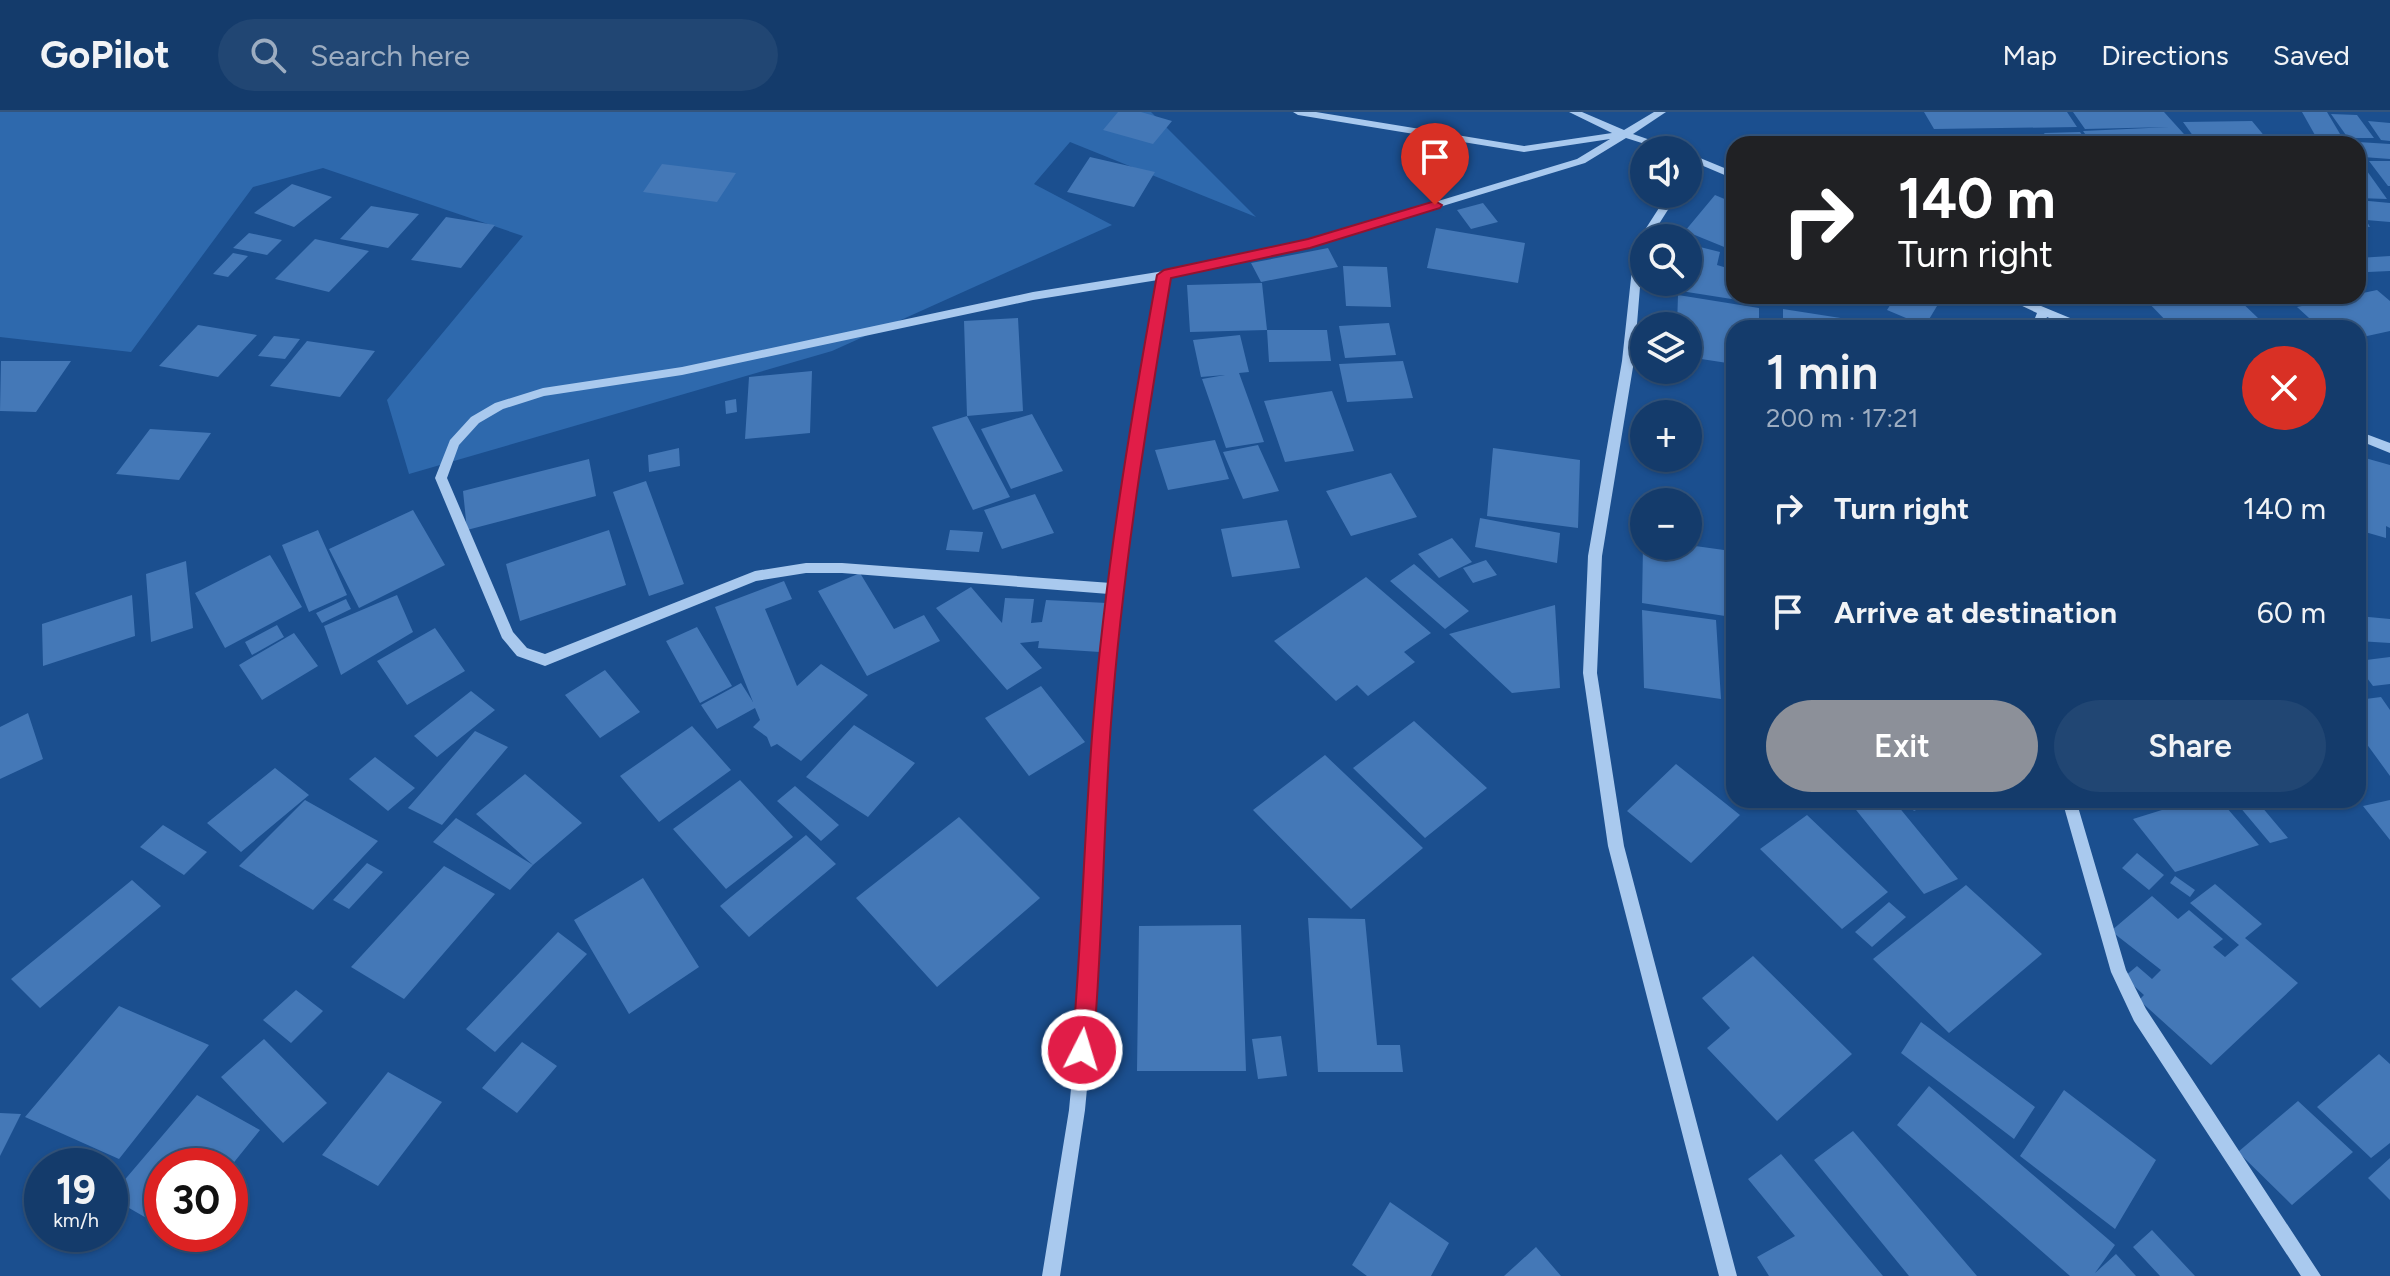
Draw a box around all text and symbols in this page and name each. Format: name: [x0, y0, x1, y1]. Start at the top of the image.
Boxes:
search box: [218, 19, 778, 91]
text: GoPilot: [40, 32, 170, 78]
icon: search: [246, 33, 290, 77]
text: Search here: [310, 37, 470, 74]
text: Map: [2003, 38, 2057, 72]
text: Directions: [2101, 38, 2229, 72]
text: Saved: [2273, 38, 2350, 72]
pin: [1401, 123, 1469, 205]
icon: arrive: [1413, 135, 1457, 179]
map controls: [1630, 136, 1702, 560]
button: sound: [1630, 136, 1702, 208]
text: 140 m: [1898, 165, 2056, 232]
icon: right: [1766, 168, 1870, 272]
button: search: [1630, 224, 1702, 296]
text: Turn right: [1898, 233, 2053, 276]
button: layers: [1630, 312, 1702, 384]
text: 1 min: [1766, 343, 1878, 401]
button: close: [2242, 346, 2326, 430]
button: +: [1630, 400, 1702, 472]
text: 200 m · 17:21: [1766, 402, 1918, 434]
icon: right: [1766, 486, 1810, 530]
button: −: [1630, 488, 1702, 560]
text: Turn right: [1834, 490, 1969, 527]
text: 140 m: [2243, 490, 2326, 527]
icon: arrive: [1766, 590, 1810, 634]
text: Arrive at destination: [1834, 594, 2117, 631]
text: 60 m: [2257, 594, 2326, 631]
button: Exit: [1766, 700, 2038, 792]
button: Share: [2054, 700, 2326, 792]
position arrow: [1040, 1008, 1124, 1092]
speed limit sign: 30: [144, 1148, 248, 1252]
text: 19: [56, 1166, 96, 1214]
text: km/h: [53, 1208, 99, 1232]

